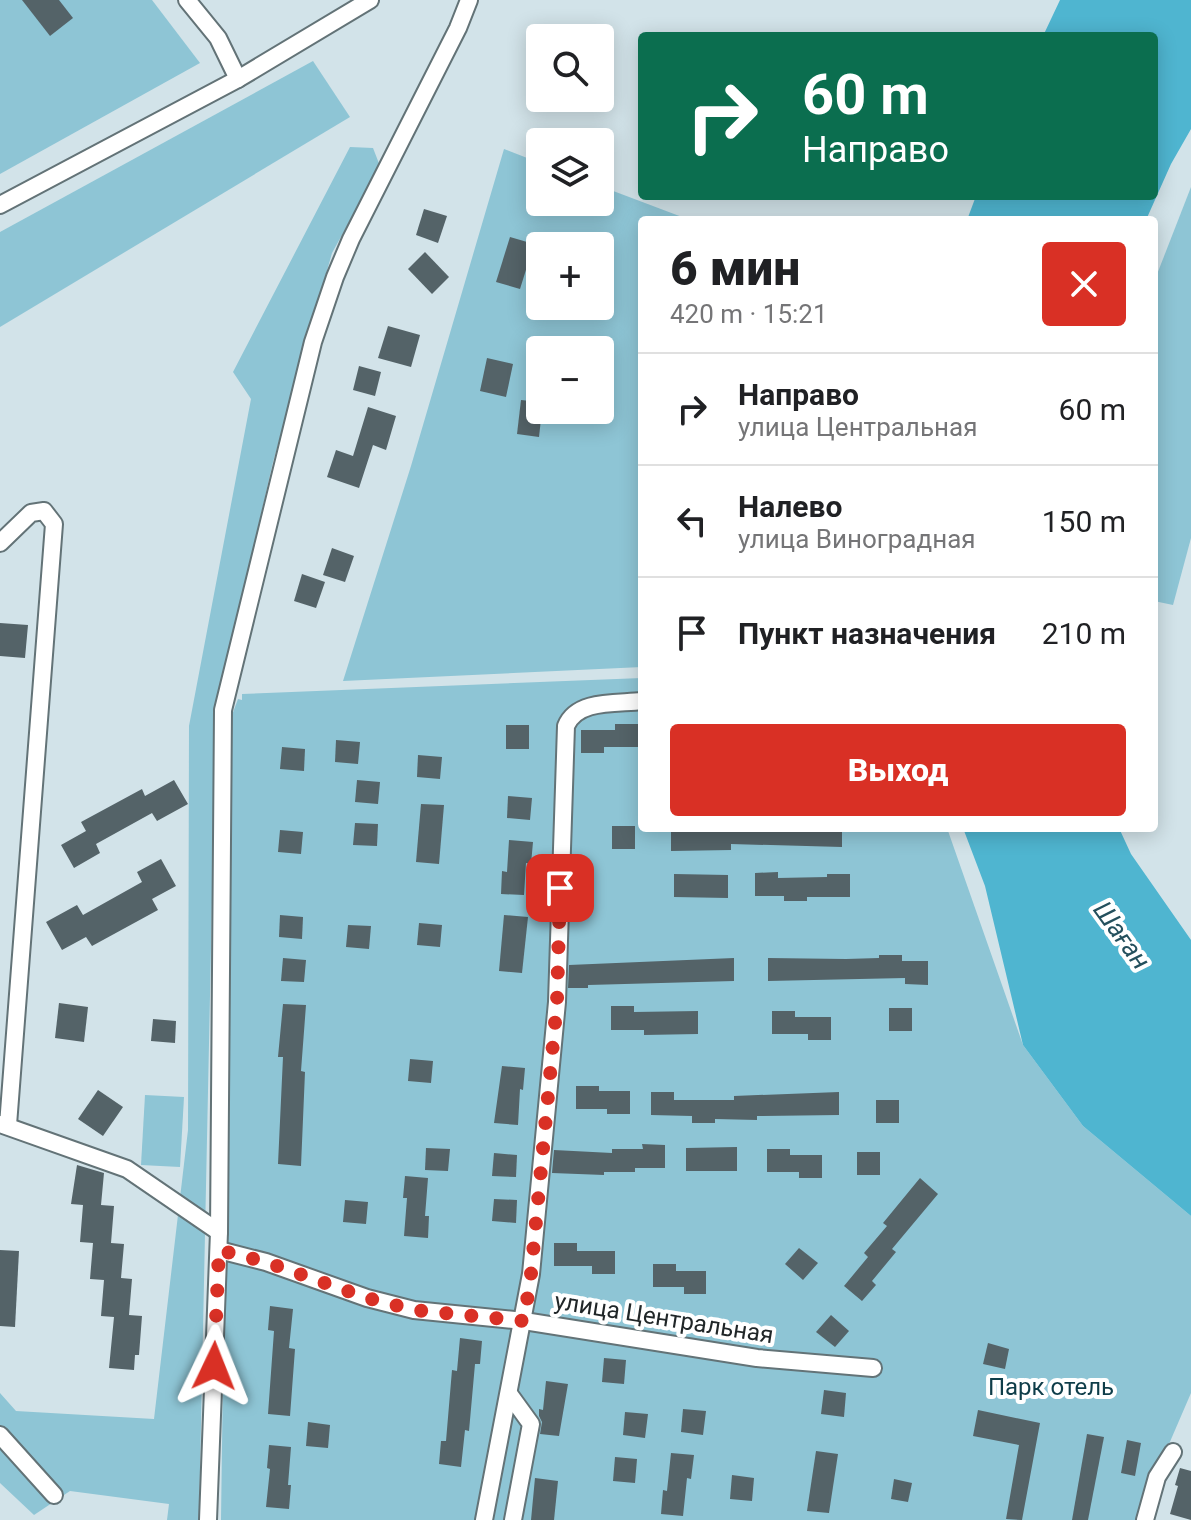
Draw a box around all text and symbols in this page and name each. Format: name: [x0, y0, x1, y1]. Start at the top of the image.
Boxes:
map controls: [526, 24, 614, 424]
button: search: [526, 24, 614, 112]
text: 60 m: [802, 62, 929, 128]
icon: right: [670, 64, 774, 168]
button: layers: [526, 128, 614, 216]
text: Направо: [802, 129, 949, 171]
button: +: [526, 232, 614, 320]
text: 6 мин: [670, 240, 800, 297]
button: close: [1042, 242, 1126, 326]
text: 420 m · 15:21: [670, 299, 828, 329]
button: −: [526, 336, 614, 424]
text: Направо: [738, 377, 859, 412]
icon: right: [670, 387, 714, 431]
text: 60 m: [1059, 392, 1126, 427]
text: улица Центральная: [738, 412, 977, 442]
text: Налево: [738, 489, 842, 524]
icon: left: [670, 499, 714, 543]
text: 150 m: [1042, 504, 1126, 539]
text: улица Виноградная: [738, 524, 976, 554]
icon: arrive: [670, 611, 714, 655]
text: Пункт назначения: [738, 616, 996, 651]
text: 210 m: [1042, 616, 1126, 651]
button: Выход: [670, 724, 1126, 816]
pin: [526, 854, 594, 922]
icon: arrive: [538, 866, 582, 910]
water label: Шаған: [1087, 895, 1157, 975]
street label: улица Центральная: [553, 1287, 775, 1349]
position arrow: [172, 1324, 256, 1408]
park label: Парк отель: [988, 1373, 1114, 1401]

